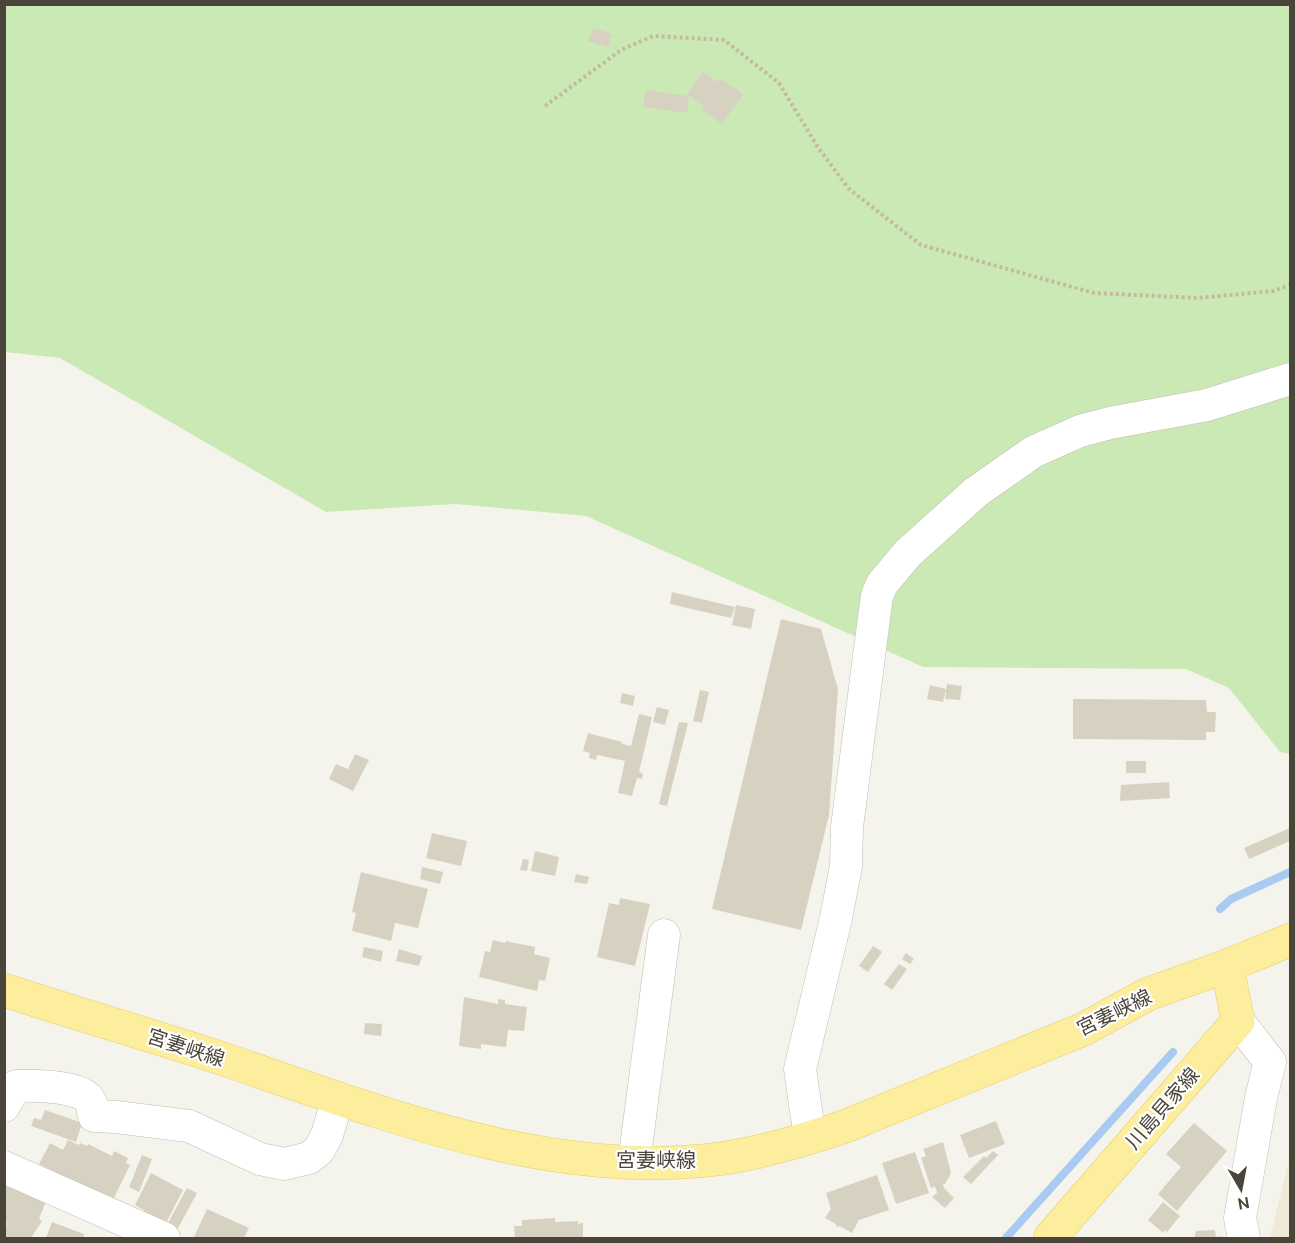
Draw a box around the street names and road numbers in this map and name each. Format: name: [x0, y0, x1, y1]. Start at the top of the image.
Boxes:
street label: 宮妻峡線: [1073, 984, 1155, 1040]
street label: 宮妻峡線: [144, 1024, 228, 1070]
street label: 川島貝家線: [1121, 1063, 1203, 1153]
street label: 宮妻峡線: [616, 1148, 696, 1171]

